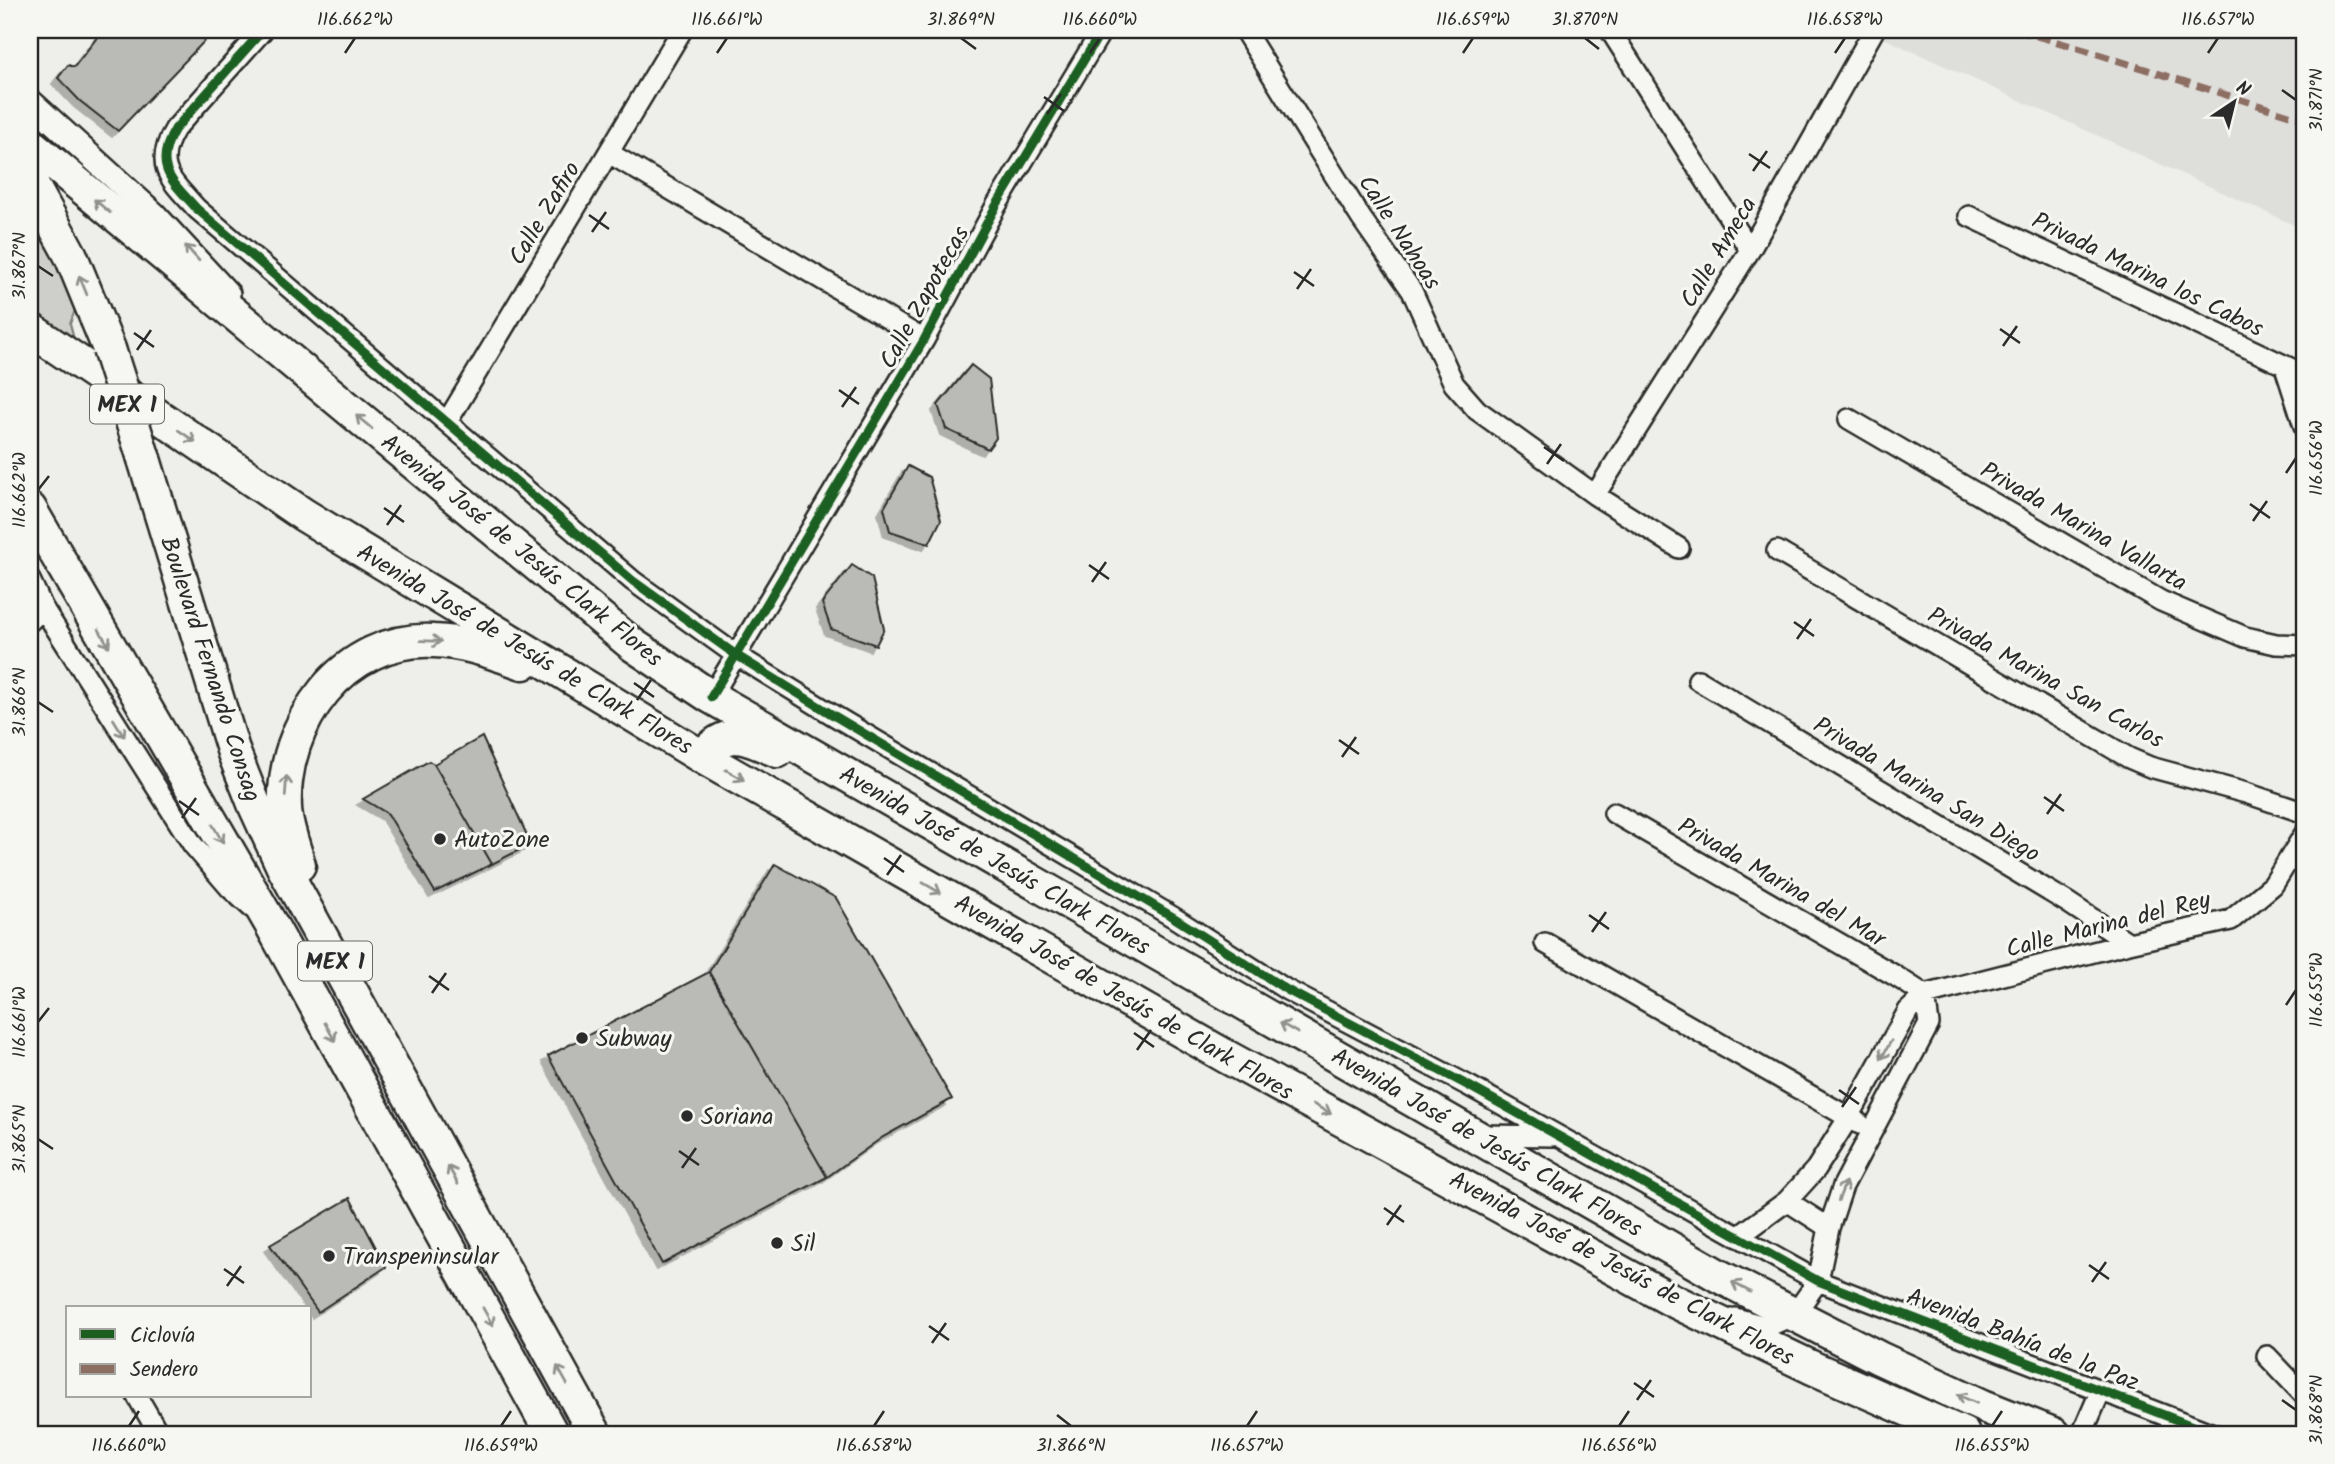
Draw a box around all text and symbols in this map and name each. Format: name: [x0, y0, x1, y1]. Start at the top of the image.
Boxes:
text: 116.662°W: [317, 6, 393, 35]
text: 116.661°W: [691, 6, 763, 35]
text: 31.869°N: [927, 6, 995, 35]
text: 116.660°W: [1063, 6, 1137, 35]
text: 116.659°W: [1436, 6, 1510, 35]
text: 31.870°N: [1552, 6, 1618, 35]
text: 116.658°W: [1807, 6, 1883, 35]
text: 116.657°W: [2181, 6, 2255, 35]
north arrow: [2198, 66, 2268, 136]
text: 31.871°N: [2303, 68, 2332, 132]
text: N: [2229, 74, 2256, 105]
street label: Calle Zafiro: [499, 154, 592, 273]
street label: Calle Nahoas: [1347, 167, 1451, 298]
street label: Calle Ameca: [1671, 189, 1768, 316]
one-way arrow: [94, 198, 112, 213]
street label: Privada Marina los Cabos: [2024, 202, 2270, 349]
street label: Calle Zapotecas: [870, 219, 981, 377]
text: 31.867°N: [6, 232, 35, 300]
one-way arrow: [184, 245, 200, 263]
one-way arrow: [76, 275, 89, 297]
road number: MEX 1: [90, 384, 164, 424]
one-way arrow: [355, 414, 373, 429]
text: 116.656°W: [2303, 420, 2332, 496]
street label: Avenida José de Jesús Clark Flores: [371, 425, 671, 678]
one-way arrow: [177, 429, 196, 443]
text: 116.662°W: [6, 452, 35, 528]
street label: Privada Marina Vallarta: [1972, 452, 2194, 603]
street label: Boulevard Fernando Consag: [148, 532, 271, 807]
street label: Avenida José de Jesús de Clark Flores: [349, 534, 700, 766]
street label: Privada Marina San Carlos: [1920, 597, 2171, 760]
one-way arrow: [97, 627, 111, 647]
one-way arrow: [419, 635, 442, 648]
text: 31.866°N: [6, 667, 35, 737]
street label: Privada Marina San Diego: [1805, 707, 2047, 874]
one-way arrow: [112, 717, 126, 737]
street label: Avenida José de Jesús Clark Flores: [831, 756, 1157, 967]
one-way arrow: [724, 768, 744, 782]
one-way arrow: [280, 775, 293, 798]
street label: Privada Marina del Mar: [1670, 808, 1894, 960]
place label: AutoZone: [454, 821, 550, 860]
one-way arrow: [212, 823, 225, 844]
marker: AutoZone: [432, 831, 448, 847]
one-way arrow: [922, 881, 942, 895]
street label: Calle Marina del Rey: [2002, 881, 2216, 970]
street label: Avenida José de Jesús de Clark Flores: [946, 885, 1300, 1112]
road number: MEX 1: [298, 942, 372, 980]
text: 116.655°W: [2303, 952, 2332, 1028]
text: 116.661°W: [6, 986, 35, 1058]
place label: Subway: [596, 1020, 672, 1059]
one-way arrow: [324, 1021, 337, 1042]
one-way arrow: [1279, 1021, 1300, 1034]
marker: Subway: [574, 1030, 590, 1046]
street label: Avenida José de Jesús Clark Flores: [1323, 1038, 1649, 1249]
one-way arrow: [1879, 1040, 1893, 1060]
place label: Soriana: [701, 1098, 774, 1137]
one-way arrow: [1311, 1103, 1332, 1116]
text: 31.865°N: [6, 1105, 35, 1174]
marker: Soriana: [679, 1108, 695, 1124]
street label: Avenida José de Jesús de Clark Flores: [1442, 1161, 1801, 1377]
one-way arrow: [445, 1165, 459, 1186]
one-way arrow: [1837, 1181, 1850, 1203]
place label: Sil: [791, 1225, 815, 1264]
marker: Sil: [769, 1235, 785, 1251]
place label: Transpeninsular: [343, 1238, 501, 1277]
marker: Transpeninsular: [321, 1248, 337, 1264]
street label: Avenida Bahía de la Paz: [1900, 1278, 2145, 1403]
one-way arrow: [1731, 1280, 1752, 1294]
legend: [66, 1306, 312, 1398]
one-way arrow: [481, 1306, 495, 1327]
text: Ciclovía: [130, 1320, 195, 1353]
text: Sendero: [130, 1354, 198, 1387]
one-way arrow: [555, 1365, 569, 1385]
text: 31.868°N: [2303, 1375, 2332, 1445]
one-way arrow: [1957, 1392, 1978, 1405]
text: 116.660°W: [92, 1432, 166, 1461]
text: 116.659°W: [464, 1432, 538, 1461]
text: 116.658°W: [836, 1432, 912, 1461]
text: 31.866°N: [1036, 1432, 1106, 1461]
text: 116.657°W: [1210, 1432, 1284, 1461]
text: 116.656°W: [1581, 1432, 1657, 1461]
text: 116.655°W: [1954, 1432, 2030, 1461]

